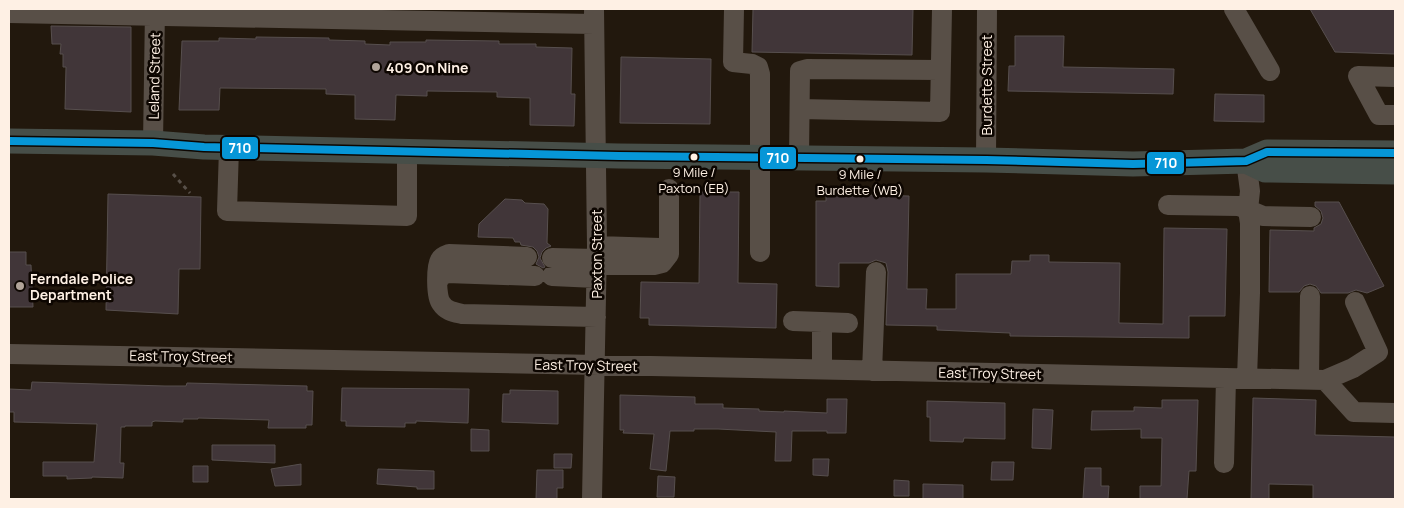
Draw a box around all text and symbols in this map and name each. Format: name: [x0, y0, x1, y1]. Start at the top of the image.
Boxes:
street label: Leland Street: [144, 32, 164, 120]
street label: Burdette Street: [977, 34, 996, 135]
place label: 409 On Nine: [386, 58, 468, 77]
marker: 409 On Nine: [370, 61, 382, 73]
line badge: 710: [221, 136, 259, 160]
text: 710: [229, 138, 251, 157]
line badge: 710: [759, 146, 797, 170]
text: 710: [767, 148, 789, 167]
line badge: 710: [1146, 151, 1185, 175]
marker: 9 Mile / Paxton (EB): [689, 152, 699, 162]
text: 710: [1155, 153, 1177, 172]
marker: 9 Mile / Burdette (WB): [855, 154, 865, 164]
place label: 9 Mile / Paxton (EB): [658, 163, 730, 197]
place label: 9 Mile / Burdette (WB): [817, 165, 903, 199]
street label: Paxton Street: [587, 209, 606, 299]
place label: Ferndale Police Department: [30, 269, 133, 304]
marker: Ferndale Police Department: [14, 280, 26, 292]
street label: East Troy Street: [129, 346, 233, 366]
street label: East Troy Street: [534, 355, 638, 375]
street label: East Troy Street: [938, 363, 1042, 383]

